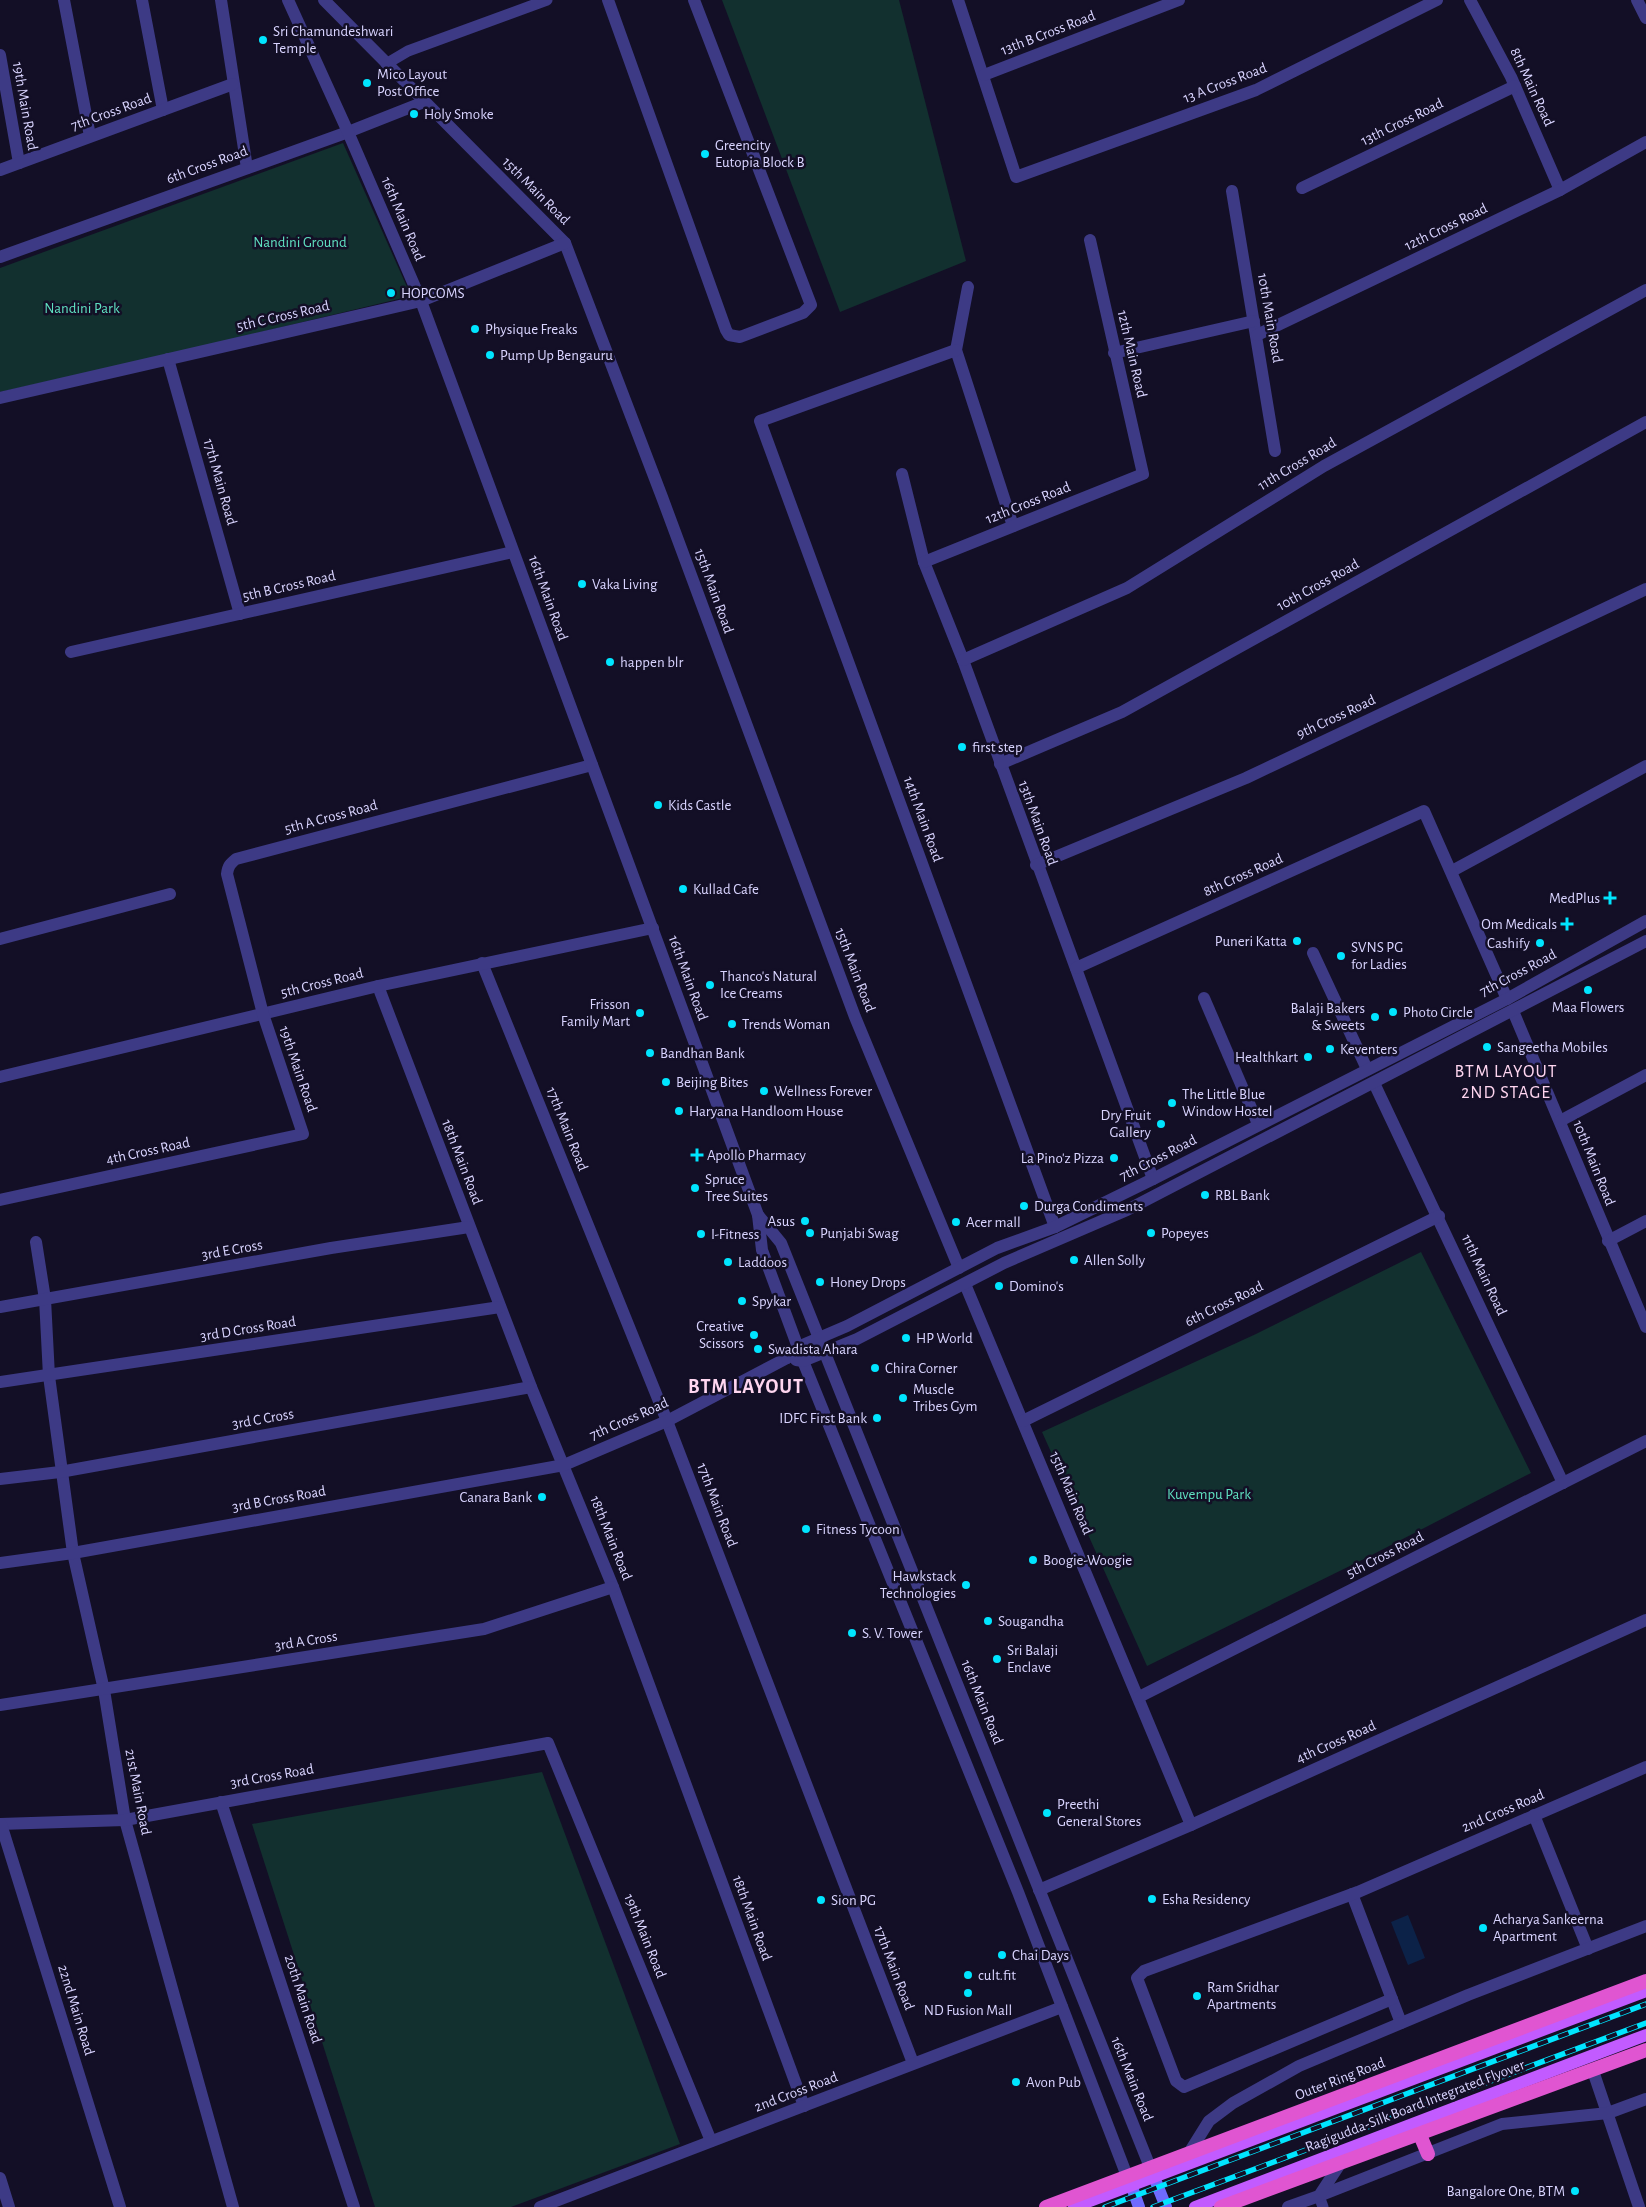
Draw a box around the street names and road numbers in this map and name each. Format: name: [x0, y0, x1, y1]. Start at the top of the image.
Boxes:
street label: 13th B Cross Road: [999, 8, 1098, 58]
street label: 8th Main Road: [1507, 46, 1557, 129]
street label: 13 A Cross Road: [1181, 60, 1269, 106]
street label: 19th Main Road: [10, 61, 40, 152]
street label: 7th Cross Road: [69, 90, 153, 133]
street label: 13th Cross Road: [1358, 96, 1446, 148]
street label: 6th Cross Road: [164, 143, 250, 187]
street label: 15th Main Road: [499, 154, 573, 228]
street label: 16th Main Road: [379, 175, 427, 263]
street label: 12th Cross Road: [1402, 200, 1490, 254]
street label: 10th Main Road: [1255, 272, 1285, 364]
street label: 5th C Cross Road: [235, 298, 331, 334]
street label: 12th Main Road: [1115, 309, 1149, 399]
street label: 11th Cross Road: [1255, 435, 1339, 493]
street label: 17th Main Road: [201, 437, 240, 527]
street label: 12th Cross Road: [983, 479, 1073, 527]
street label: 15th Main Road: [692, 547, 736, 635]
street label: 16th Main Road: [526, 553, 570, 643]
street label: 10th Cross Road: [1274, 556, 1362, 614]
street label: 5th B Cross Road: [241, 568, 337, 604]
street label: 9th Cross Road: [1294, 692, 1378, 742]
street label: 14th Main Road: [901, 774, 945, 864]
street label: 13th Main Road: [1016, 779, 1060, 867]
street label: 5th A Cross Road: [283, 797, 379, 837]
street label: 8th Cross Road: [1201, 851, 1285, 899]
street label: 15th Main Road: [832, 926, 878, 1014]
street label: 16th Main Road: [666, 933, 710, 1023]
street label: 7th Cross Road: [1477, 946, 1559, 999]
street label: 5th Cross Road: [279, 965, 365, 1000]
street label: 19th Main Road: [276, 1024, 320, 1114]
street label: 17th Main Road: [543, 1085, 591, 1173]
street label: 18th Main Road: [439, 1117, 485, 1207]
street label: 10th Main Road: [1570, 1118, 1618, 1208]
street label: 7th Cross Road: [1117, 1132, 1199, 1184]
street label: 4th Cross Road: [105, 1135, 192, 1167]
street label: 11th Main Road: [1459, 1232, 1509, 1318]
street label: 3rd E Cross: [200, 1237, 264, 1263]
street label: 6th Cross Road: [1182, 1278, 1266, 1329]
street label: 3rd D Cross Road: [199, 1314, 297, 1344]
street label: 7th Cross Road: [587, 1395, 671, 1443]
street label: 3rd C Cross: [231, 1406, 295, 1432]
street label: 15th Main Road: [1047, 1449, 1095, 1537]
street label: 17th Main Road: [694, 1461, 740, 1549]
street label: 3rd B Cross Road: [231, 1483, 327, 1515]
street label: 18th Main Road: [587, 1494, 635, 1583]
street label: 5th Cross Road: [1344, 1529, 1426, 1581]
street label: 3rd A Cross: [274, 1629, 338, 1653]
street label: 16th Main Road: [958, 1658, 1006, 1747]
street label: 4th Cross Road: [1294, 1718, 1378, 1766]
street label: 21st Main Road: [122, 1748, 154, 1836]
street label: 3rd Cross Road: [229, 1761, 315, 1791]
street label: 2nd Cross Road: [1460, 1787, 1547, 1835]
street label: 18th Main Road: [730, 1873, 774, 1963]
street label: 19th Main Road: [621, 1892, 669, 1981]
street label: 17th Main Road: [871, 1924, 917, 2012]
street label: 20th Main Road: [282, 1953, 324, 2045]
street label: 22nd Main Road: [55, 1963, 97, 2057]
street label: 16th Main Road: [1108, 2035, 1156, 2124]
street label: Outer Ring Road: [1293, 2055, 1387, 2103]
street label: Ragigudda-Silk Board Integrated Flyover: [1303, 2057, 1527, 2155]
street label: 2nd Cross Road: [752, 2069, 840, 2115]

